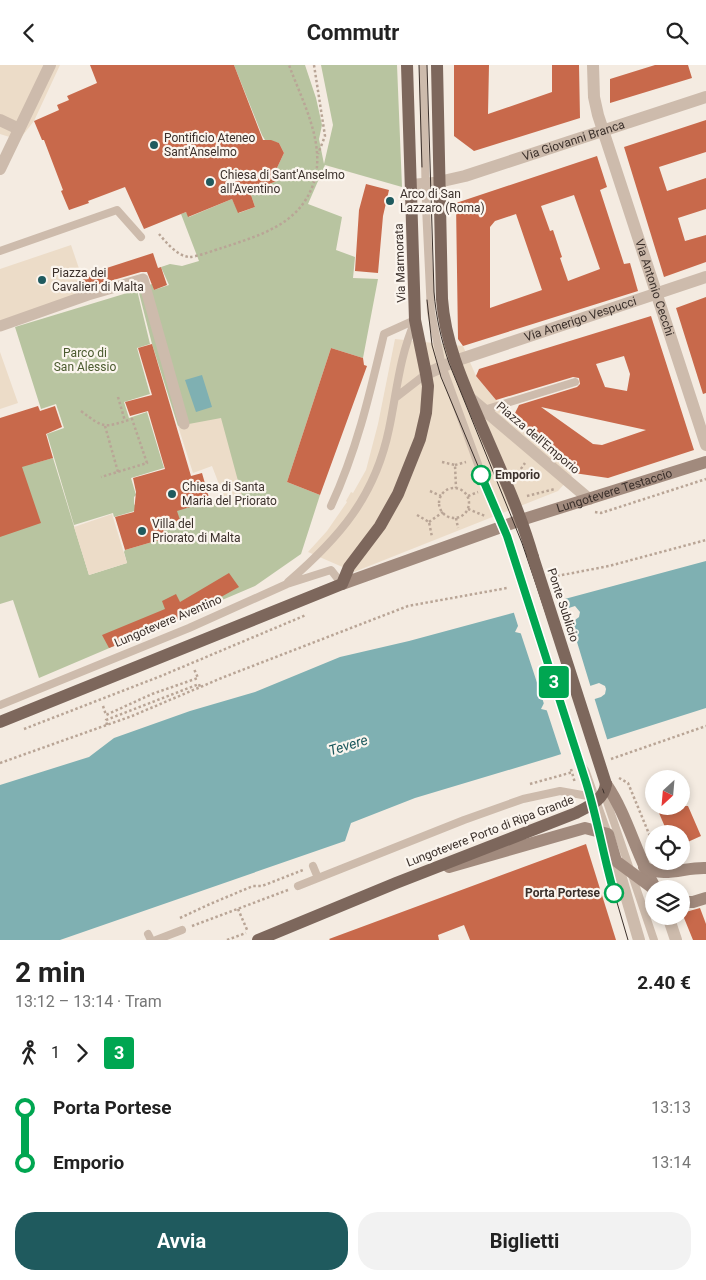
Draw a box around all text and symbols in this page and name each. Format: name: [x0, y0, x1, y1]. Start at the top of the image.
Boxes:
icon: back: [15, 19, 43, 47]
icon: search: [663, 19, 691, 47]
text: Commutr: [307, 20, 399, 45]
street label: Via Giovanni Branca: [521, 117, 626, 164]
place label: Pontificio Ateneo Sant'Anselmo: [164, 131, 255, 159]
marker: Pontificio Ateneo Sant'Anselmo: [148, 139, 160, 151]
place label: Chiesa di Sant'Anselmo all'Aventino: [220, 168, 345, 196]
marker: Chiesa di Sant'Anselmo all'Aventino: [204, 176, 216, 188]
place label: Arco di San Lazzaro (Roma): [400, 187, 485, 215]
marker: Arco di San Lazzaro (Roma): [384, 195, 396, 207]
street label: Via Marmorata: [392, 223, 408, 303]
street label: Via Antonio Cecchi: [632, 237, 677, 338]
place label: Piazza dei Cavalieri di Malta: [52, 266, 144, 294]
marker: Piazza dei Cavalieri di Malta: [36, 274, 48, 286]
street label: Via Amerigo Vespucci: [523, 294, 638, 344]
park label: Parco di San Alessio: [54, 346, 116, 374]
street label: Piazza dell'Emporio: [493, 399, 583, 477]
marker: Emporio: [471, 465, 491, 485]
street label: Lungotevere Testaccio: [555, 466, 674, 515]
place label: Emporio: [495, 468, 540, 482]
place label: Chiesa di Santa Maria del Priorato: [182, 480, 277, 508]
marker: Chiesa di Santa Maria del Priorato: [166, 488, 178, 500]
place label: Villa del Priorato di Malta: [152, 517, 240, 545]
marker: Villa del Priorato di Malta: [136, 525, 148, 537]
street label: Ponte Sublicio: [545, 566, 582, 644]
street label: Lungotevere Aventino: [112, 592, 224, 650]
line badge: 3: [538, 666, 570, 698]
text: 3: [549, 671, 559, 692]
water label: Tevere: [327, 732, 369, 758]
north arrow: [645, 770, 690, 815]
map controls: [645, 770, 690, 925]
street label: Lungotevere Porto di Ripa Grande: [404, 792, 576, 870]
button: locate: [645, 825, 690, 870]
button: layers: [645, 880, 690, 925]
marker: Porta Portese: [604, 883, 624, 903]
place label: Porta Portese: [525, 886, 601, 900]
text: 2 min: [15, 956, 85, 989]
text: 2.40 €: [637, 971, 691, 994]
text: 13:12 – 13:14 · Tram: [15, 992, 162, 1011]
icon: walk: [15, 1039, 43, 1067]
icon: forward: [68, 1039, 96, 1067]
text: 3: [114, 1042, 124, 1063]
text: 1: [51, 1043, 60, 1062]
text: Porta Portese: [53, 1096, 172, 1119]
text: 13:13: [651, 1098, 691, 1117]
text: Emporio: [53, 1151, 124, 1174]
text: 13:14: [651, 1153, 691, 1172]
button: Avvia: [15, 1212, 348, 1270]
button: Biglietti: [358, 1212, 691, 1270]

